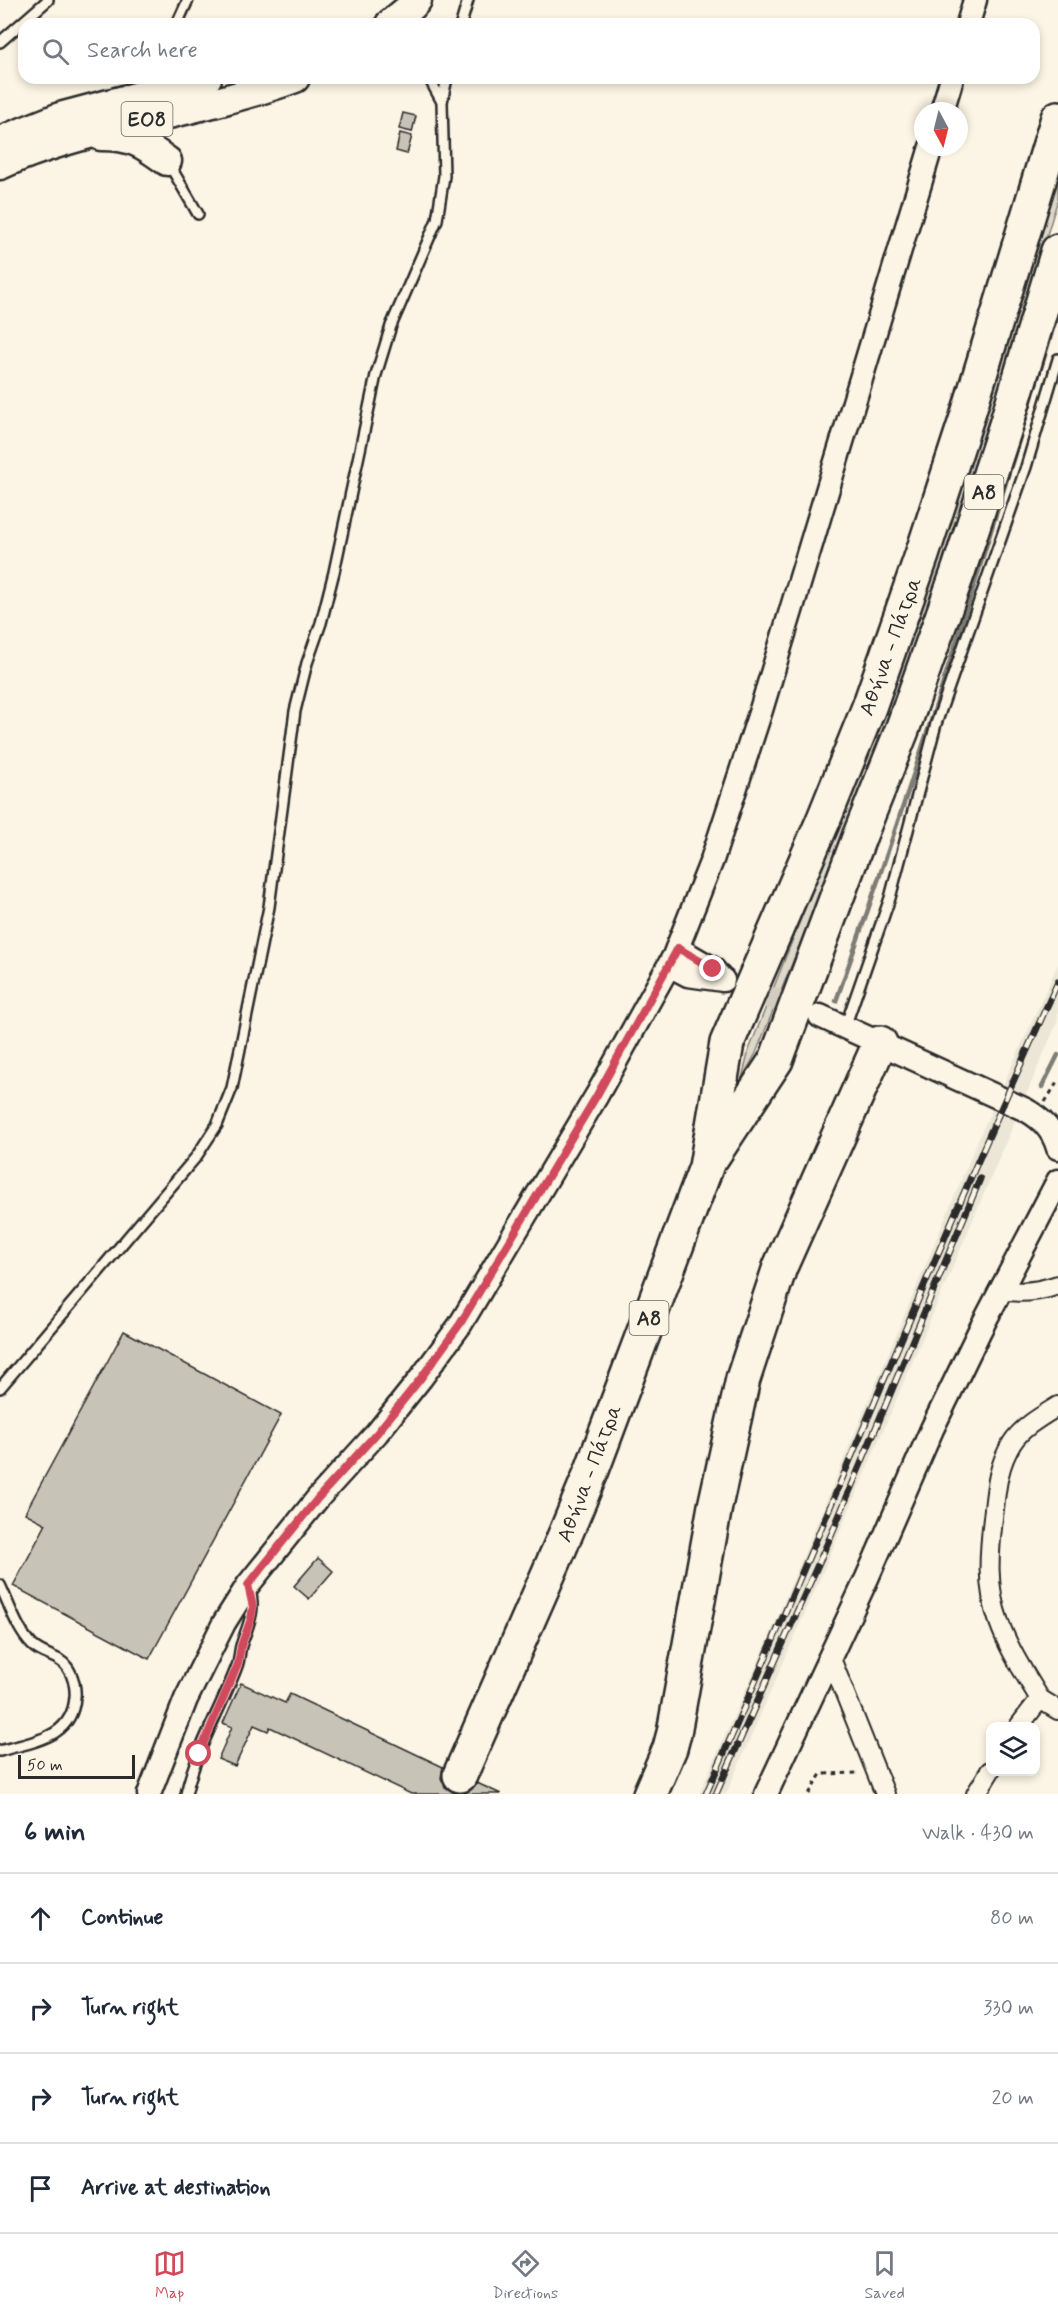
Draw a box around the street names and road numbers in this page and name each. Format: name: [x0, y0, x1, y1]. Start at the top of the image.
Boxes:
road number: ΕΟ8: [122, 102, 172, 136]
road number: Α8: [964, 475, 1004, 509]
street label: Αθήνα - Πάτρα: [853, 573, 929, 720]
road number: Α8: [630, 1301, 668, 1335]
street label: Αθήνα - Πάτρα: [551, 1400, 629, 1546]

